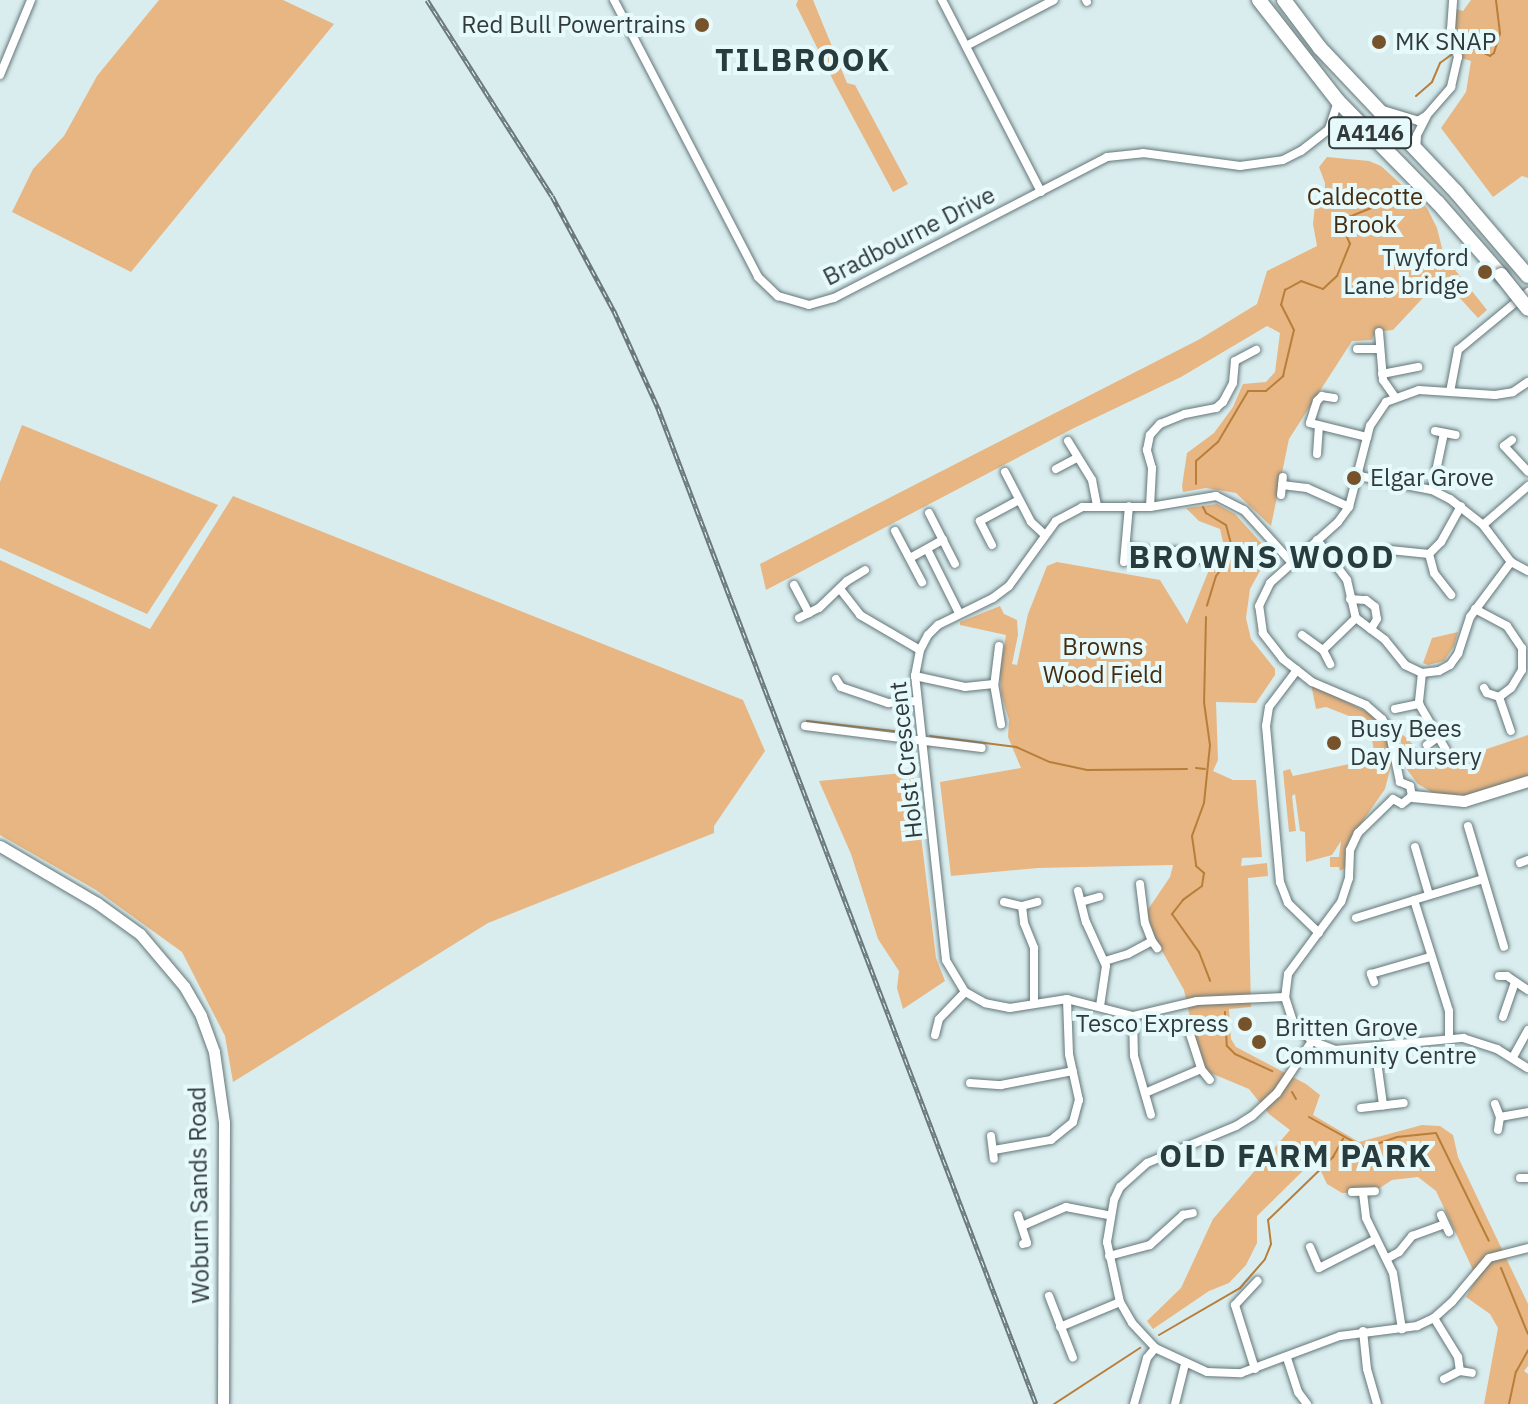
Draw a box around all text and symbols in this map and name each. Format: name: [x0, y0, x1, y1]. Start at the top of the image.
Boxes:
place label: Red Bull Powertrains: [461, 11, 686, 39]
marker: Red Bull Powertrains: [693, 16, 711, 34]
place label: MK SNAP: [1395, 28, 1496, 56]
marker: MK SNAP: [1370, 33, 1388, 51]
district label: TILBROOK: [715, 40, 891, 78]
road number: A4146: [1328, 115, 1412, 151]
street label: Bradbourne Drive: [818, 180, 1000, 292]
park label: Caldecotte Brook: [1307, 183, 1423, 239]
place label: Twyford Lane bridge: [1343, 244, 1469, 300]
marker: Twyford Lane bridge: [1476, 263, 1494, 281]
place label: Elgar Grove: [1370, 464, 1494, 492]
marker: Elgar Grove: [1345, 469, 1363, 487]
district label: BROWNS WOOD: [1129, 537, 1395, 575]
park label: Browns Wood Field: [1043, 633, 1163, 689]
street label: Holst Crescent: [883, 680, 929, 840]
place label: Busy Bees Day Nursery: [1350, 715, 1482, 771]
marker: Busy Bees Day Nursery: [1325, 734, 1343, 752]
place label: Tesco Express: [1076, 1010, 1229, 1038]
place label: Britten Grove Community Centre: [1275, 1014, 1477, 1070]
marker: Tesco Express: [1236, 1015, 1254, 1033]
marker: Britten Grove Community Centre: [1250, 1033, 1268, 1051]
street label: Woburn Sands Road: [183, 1086, 215, 1304]
district label: OLD FARM PARK: [1159, 1136, 1433, 1174]

